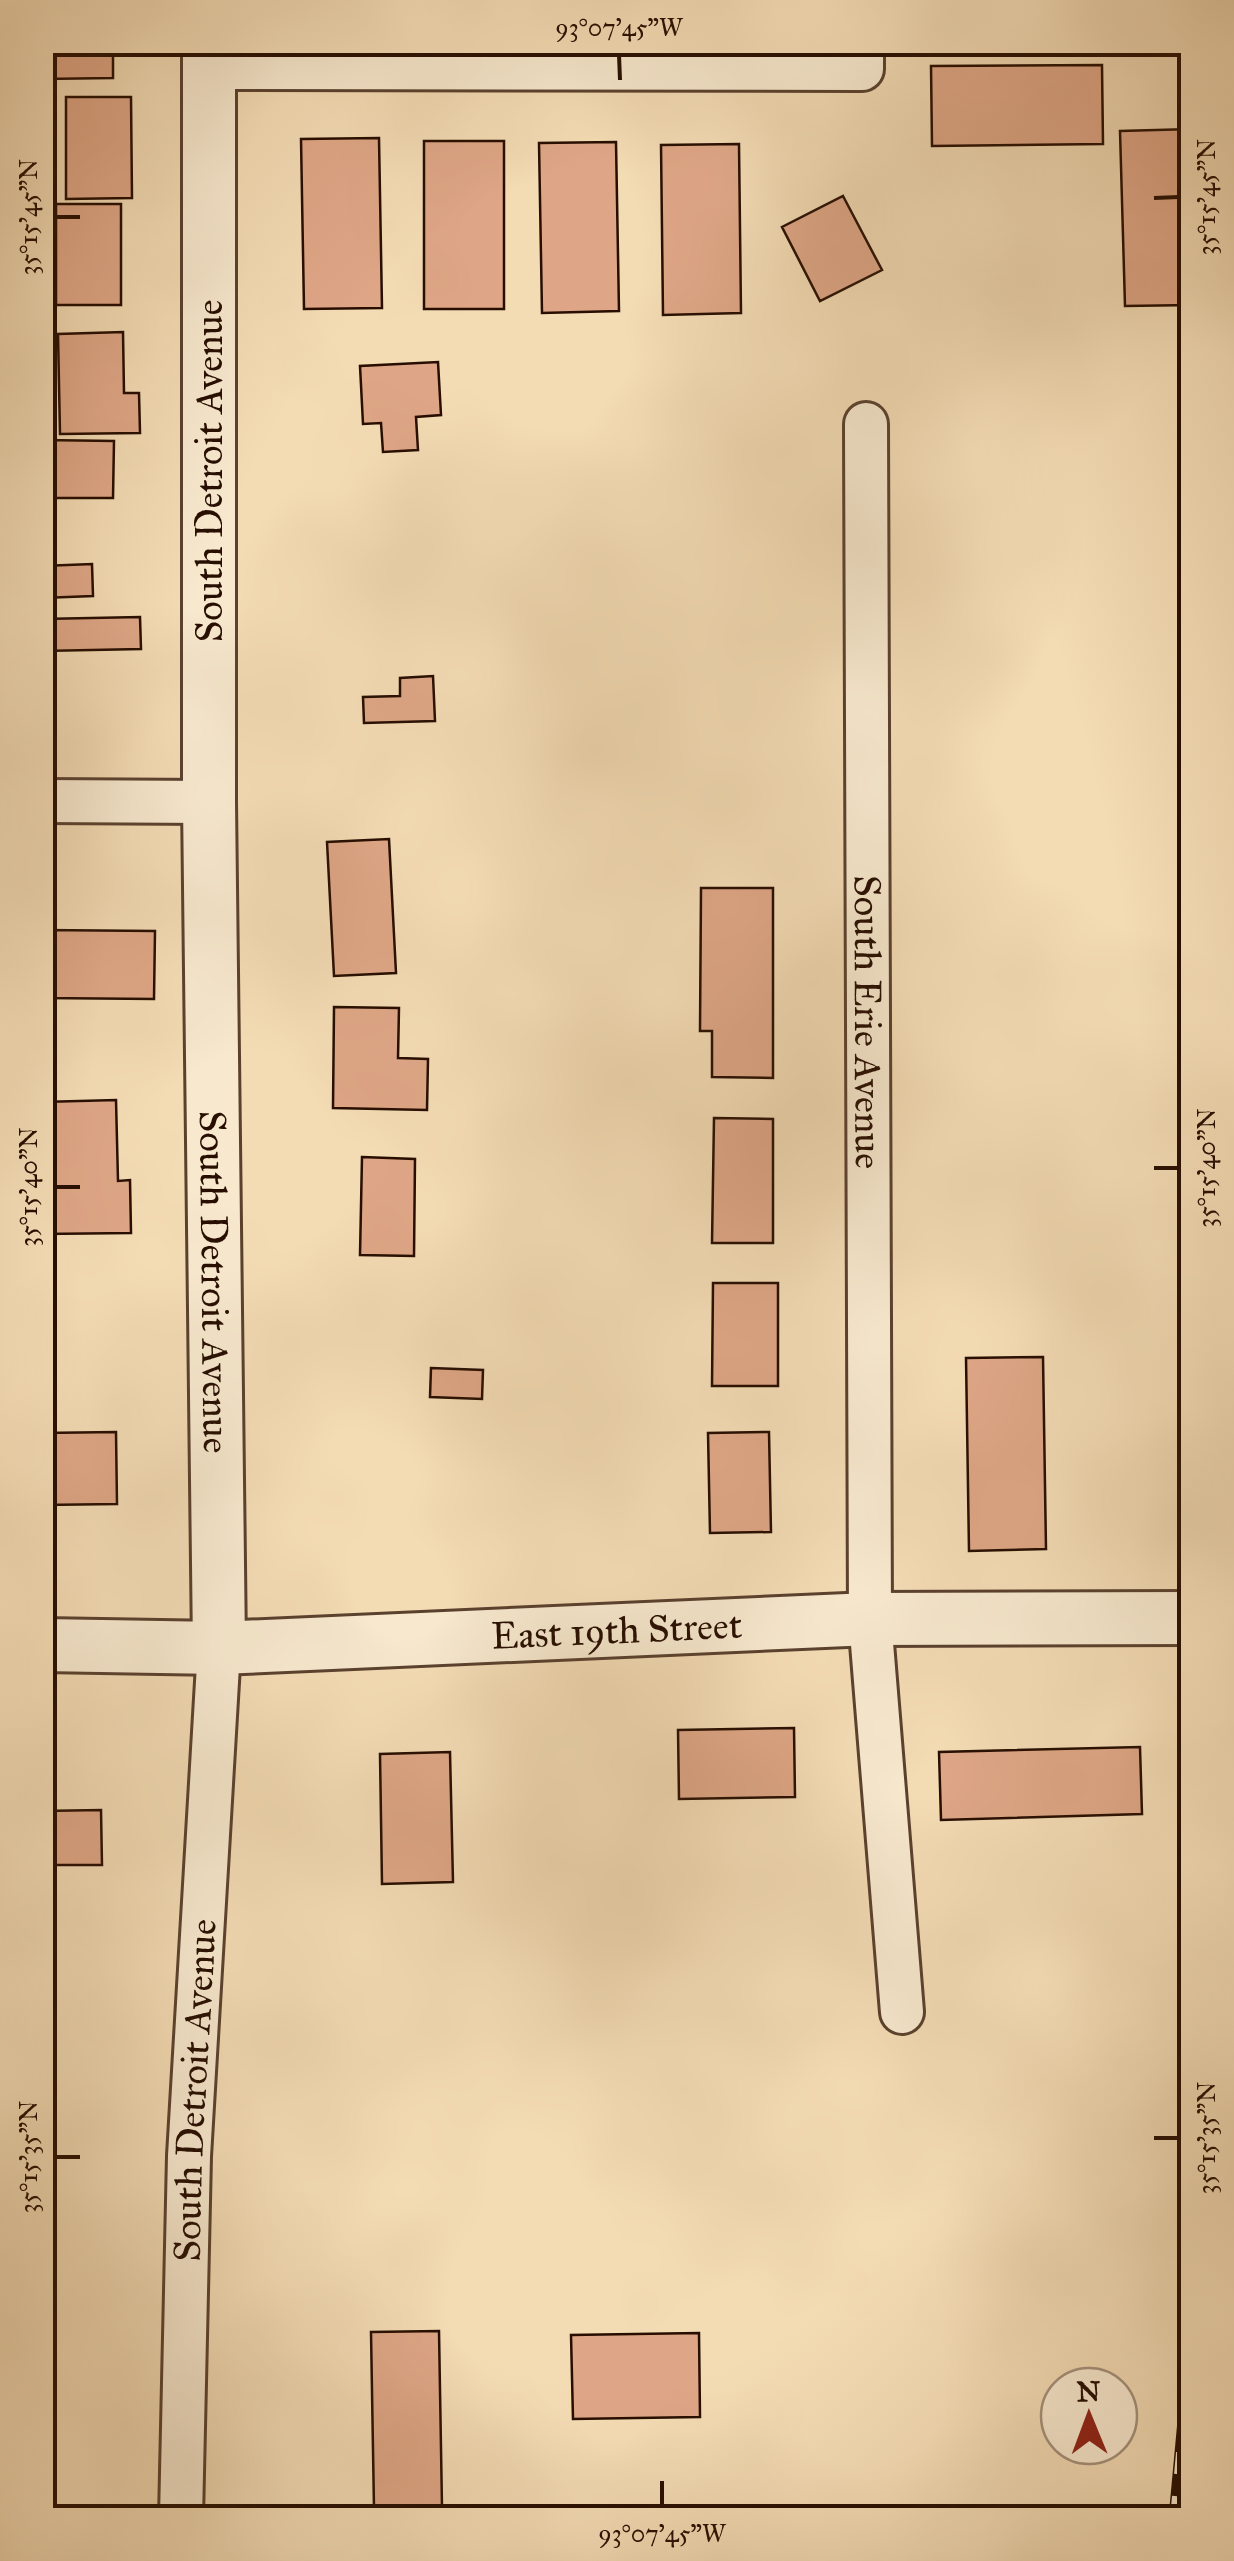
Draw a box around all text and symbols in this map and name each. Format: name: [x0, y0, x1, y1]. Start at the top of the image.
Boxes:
text: 93°07'45"W: [555, 12, 684, 43]
text: 35°15'45"N: [1191, 139, 1222, 255]
text: 35°15'45"N: [13, 159, 44, 275]
street label: South Detroit Avenue: [186, 299, 232, 643]
street label: South Erie Avenue: [845, 875, 891, 1169]
text: 35°15'40"N: [1191, 1108, 1222, 1228]
street label: South Detroit Avenue: [190, 1110, 240, 1454]
text: 35°15'40"N: [13, 1127, 44, 1247]
street label: East 19th Street: [490, 1602, 743, 1659]
street label: South Detroit Avenue: [164, 1918, 226, 2262]
text: 35°15'35"N: [1191, 2082, 1222, 2194]
text: 35°15'35"N: [13, 2101, 44, 2213]
north arrow: [1039, 2366, 1139, 2466]
text: N: [1076, 2374, 1101, 2409]
text: 93°07'45"W: [598, 2518, 727, 2549]

